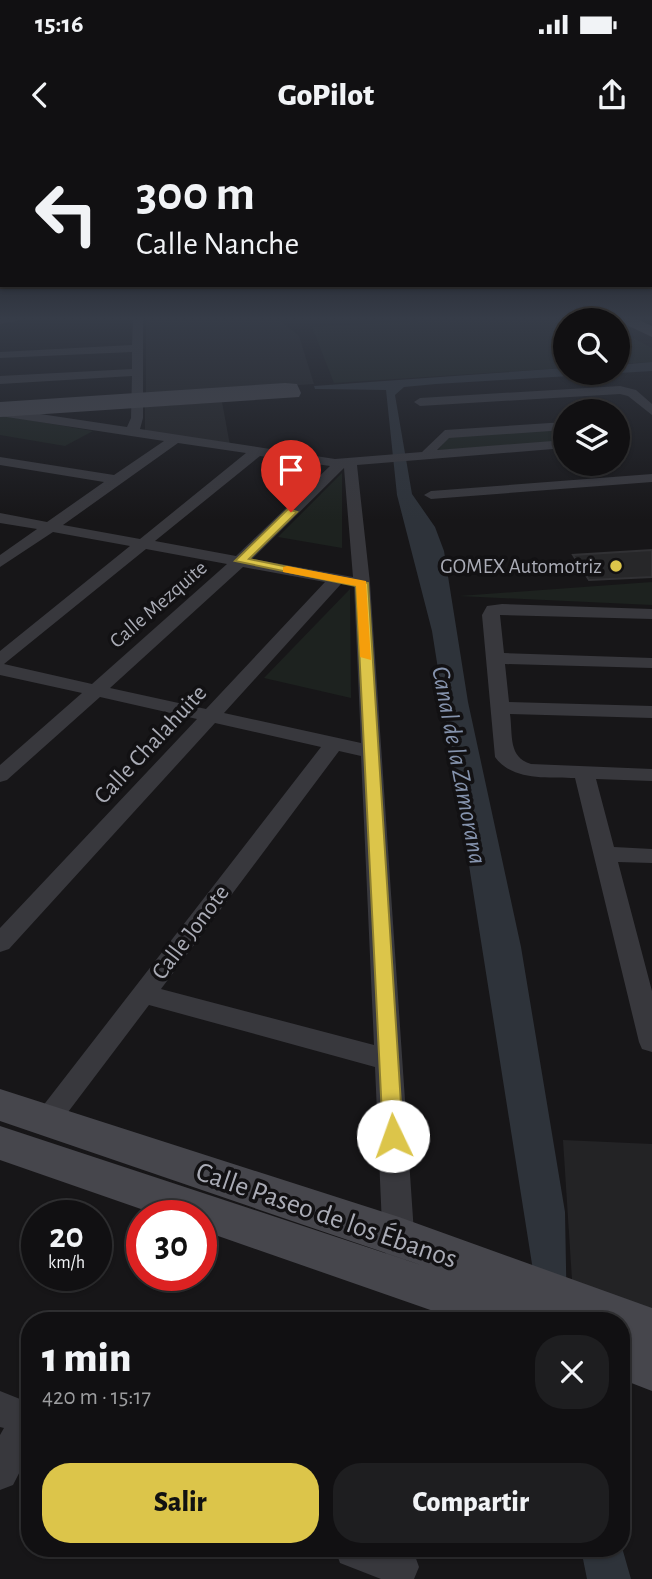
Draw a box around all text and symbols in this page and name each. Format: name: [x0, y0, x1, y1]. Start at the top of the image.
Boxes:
text: 15:16: [35, 11, 83, 37]
icon: back: [21, 76, 59, 114]
icon: share: [593, 76, 631, 114]
text: GoPilot: [278, 79, 374, 111]
icon: left: [21, 168, 112, 259]
text: 300 m: [136, 170, 255, 219]
text: Calle Nanche: [136, 228, 299, 260]
map controls: [553, 308, 630, 476]
button: search: [553, 308, 630, 385]
button: layers: [553, 399, 630, 476]
pin: [261, 440, 321, 512]
icon: arrive: [272, 451, 310, 489]
place label: GOMEX Automotriz: [440, 556, 602, 577]
street label: Calle Mezquite: [106, 557, 211, 652]
marker: GOMEX Automotriz: [608, 558, 624, 574]
water label: Canal de la Zamorana: [427, 664, 491, 866]
street label: Calle Chalahuite: [90, 681, 211, 809]
street label: Calle Jonote: [148, 881, 234, 984]
position arrow: [356, 1099, 430, 1173]
street label: Calle Paseo de los Ébanos: [192, 1155, 461, 1274]
speed limit sign: 30: [126, 1200, 217, 1291]
text: 20: [49, 1219, 84, 1254]
text: km/h: [48, 1254, 85, 1272]
button: close: [535, 1335, 609, 1409]
text: 1 min: [42, 1337, 131, 1379]
text: 420 m · 15:17: [42, 1386, 151, 1409]
button: Salir: [42, 1463, 319, 1543]
button: Compartir: [333, 1463, 609, 1543]

